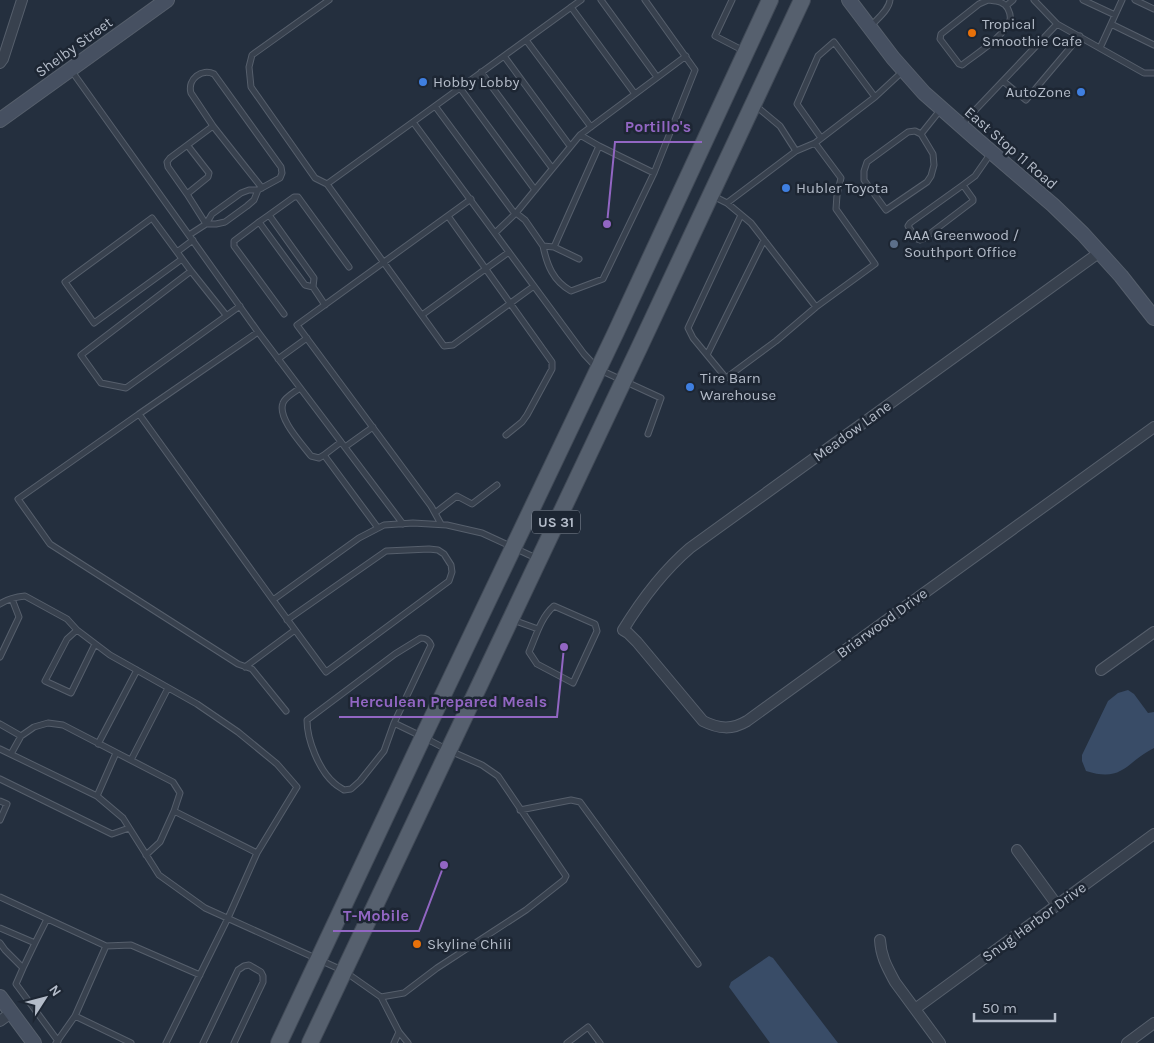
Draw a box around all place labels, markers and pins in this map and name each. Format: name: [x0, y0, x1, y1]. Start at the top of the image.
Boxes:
place label: Tropical Smoothie Cafe: [982, 15, 1082, 50]
marker: Tropical Smoothie Cafe: [966, 27, 978, 39]
place label: Hobby Lobby: [433, 73, 520, 91]
marker: Hobby Lobby: [417, 76, 429, 88]
place label: AutoZone: [1006, 83, 1071, 101]
marker: AutoZone: [1075, 86, 1087, 98]
callout: Portillo's: [615, 111, 702, 142]
place label: Hubler Toyota: [796, 179, 888, 197]
marker: Hubler Toyota: [780, 182, 792, 194]
place label: AAA Greenwood / Southport Office: [904, 226, 1019, 261]
marker: AAA Greenwood / Southport Office: [888, 238, 900, 250]
place label: Tire Barn Warehouse: [700, 369, 776, 404]
marker: Tire Barn Warehouse: [684, 381, 696, 393]
callout: Herculean Prepared Meals: [339, 686, 557, 717]
callout: T-Mobile: [333, 900, 419, 931]
place label: Skyline Chili: [427, 935, 512, 953]
marker: Skyline Chili: [411, 938, 423, 950]

